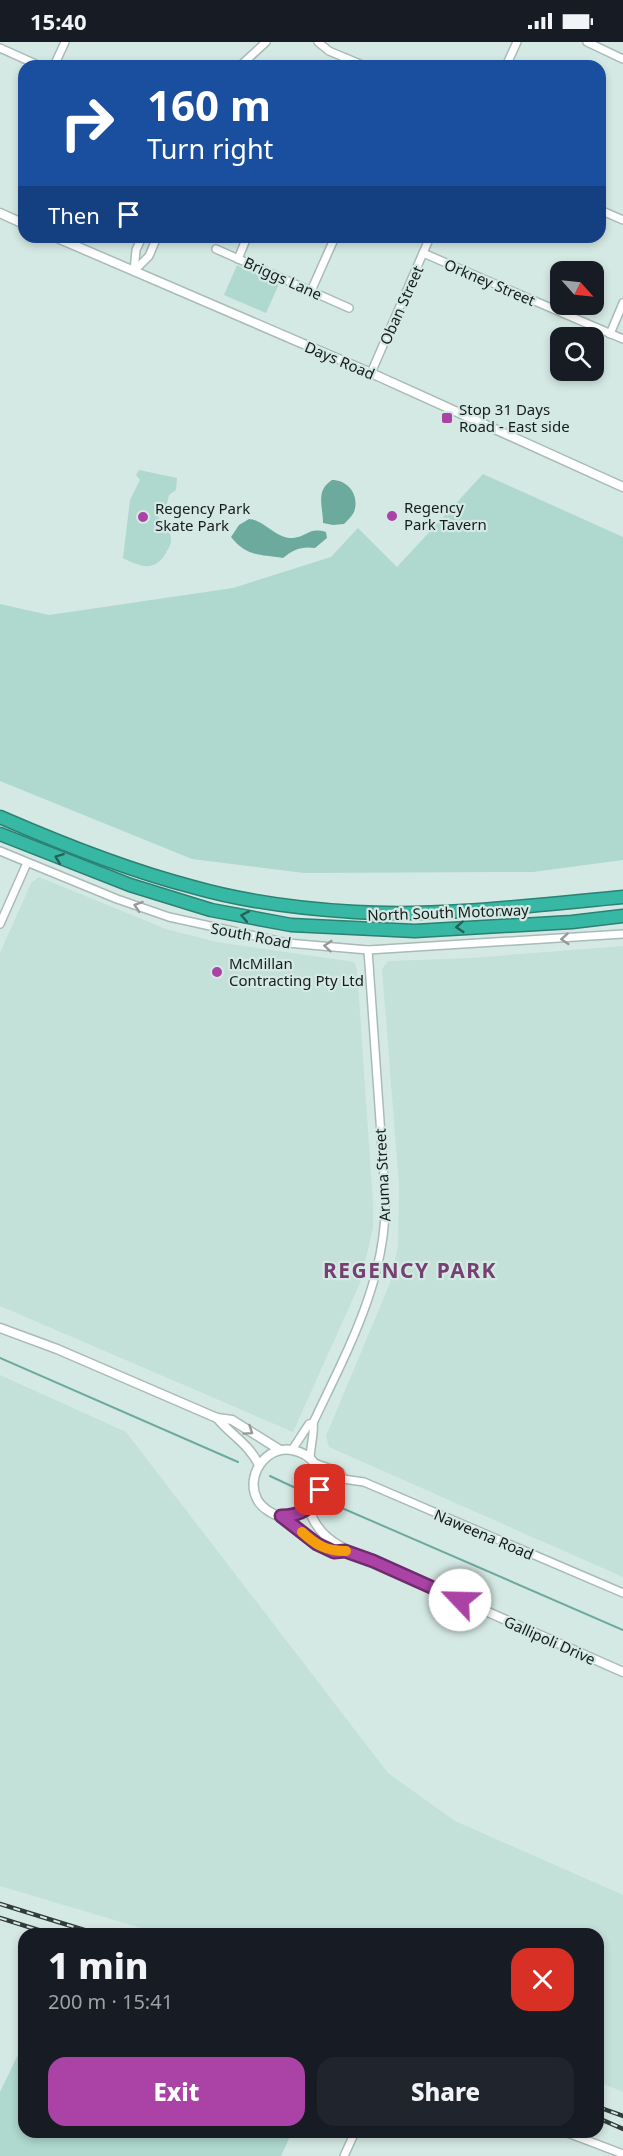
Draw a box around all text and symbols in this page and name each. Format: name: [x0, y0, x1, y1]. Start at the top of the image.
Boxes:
text: 15:40: [30, 6, 87, 36]
text: 160 m: [147, 76, 271, 133]
icon: right: [48, 84, 126, 162]
text: Turn right: [147, 130, 273, 167]
icon: arrive: [112, 198, 145, 231]
text: Then: [48, 200, 100, 230]
street label: Briggs Lane: [241, 252, 325, 304]
street label: Orkney Street: [442, 254, 539, 310]
north arrow: [550, 261, 604, 315]
map controls: [550, 261, 604, 381]
street label: Oban Street: [375, 262, 428, 348]
button: search: [550, 327, 604, 381]
street label: Days Road: [302, 336, 378, 384]
place label: Stop 31 Days Road - East side: [459, 399, 570, 436]
marker: Stop 31 Days Road - East side: [440, 411, 454, 425]
place label: Regency Park Tavern: [404, 497, 487, 534]
place label: Regency Park Skate Park: [155, 498, 250, 535]
marker: Regency Park Tavern: [385, 509, 399, 523]
marker: Regency Park Skate Park: [136, 510, 150, 524]
one-way arrow: [55, 853, 66, 865]
street label: North South Motorway: [367, 899, 529, 925]
one-way arrow: [133, 901, 144, 913]
one-way arrow: [240, 910, 250, 923]
street label: South Road: [209, 917, 293, 953]
one-way arrow: [455, 921, 464, 934]
one-way arrow: [560, 932, 569, 945]
one-way arrow: [324, 940, 333, 953]
place label: McMillan Contracting Pty Ltd: [229, 953, 364, 990]
marker: McMillan Contracting Pty Ltd: [210, 965, 224, 979]
street label: Aruma Street: [370, 1127, 394, 1222]
district label: REGENCY PARK: [323, 1256, 497, 1284]
one-way arrow: [243, 1424, 254, 1435]
pin: [294, 1464, 345, 1515]
icon: arrive: [303, 1473, 336, 1506]
street label: Naweena Road: [431, 1504, 537, 1564]
position arrow: [428, 1568, 492, 1632]
street label: Gallipoli Drive: [501, 1611, 599, 1669]
text: 1 min: [48, 1941, 149, 1990]
button: close: [511, 1948, 574, 2011]
text: 200 m · 15:41: [48, 1988, 173, 2015]
button: Exit: [48, 2057, 305, 2126]
button: Share: [317, 2057, 574, 2126]

